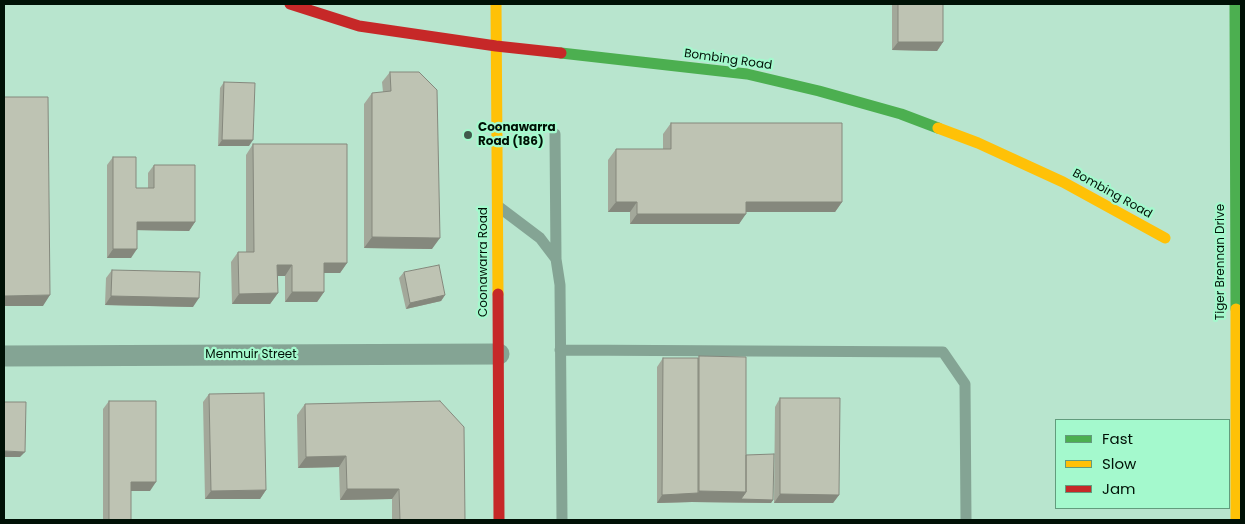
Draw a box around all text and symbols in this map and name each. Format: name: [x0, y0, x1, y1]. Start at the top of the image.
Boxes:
street label: Bombing Road: [683, 47, 773, 73]
place label: Coonawarra Road (186): [478, 121, 556, 149]
marker: Coonawarra Road (186): [462, 129, 474, 141]
street label: Bombing Road: [1070, 166, 1154, 222]
street label: Tiger Brennan Drive: [1214, 204, 1228, 320]
street label: Coonawarra Road: [477, 207, 491, 317]
street label: Menmuir Street: [205, 348, 297, 362]
legend: [1055, 419, 1230, 509]
text: Fast: [1102, 428, 1133, 449]
text: Slow: [1102, 453, 1136, 474]
text: Jam: [1102, 478, 1136, 499]

